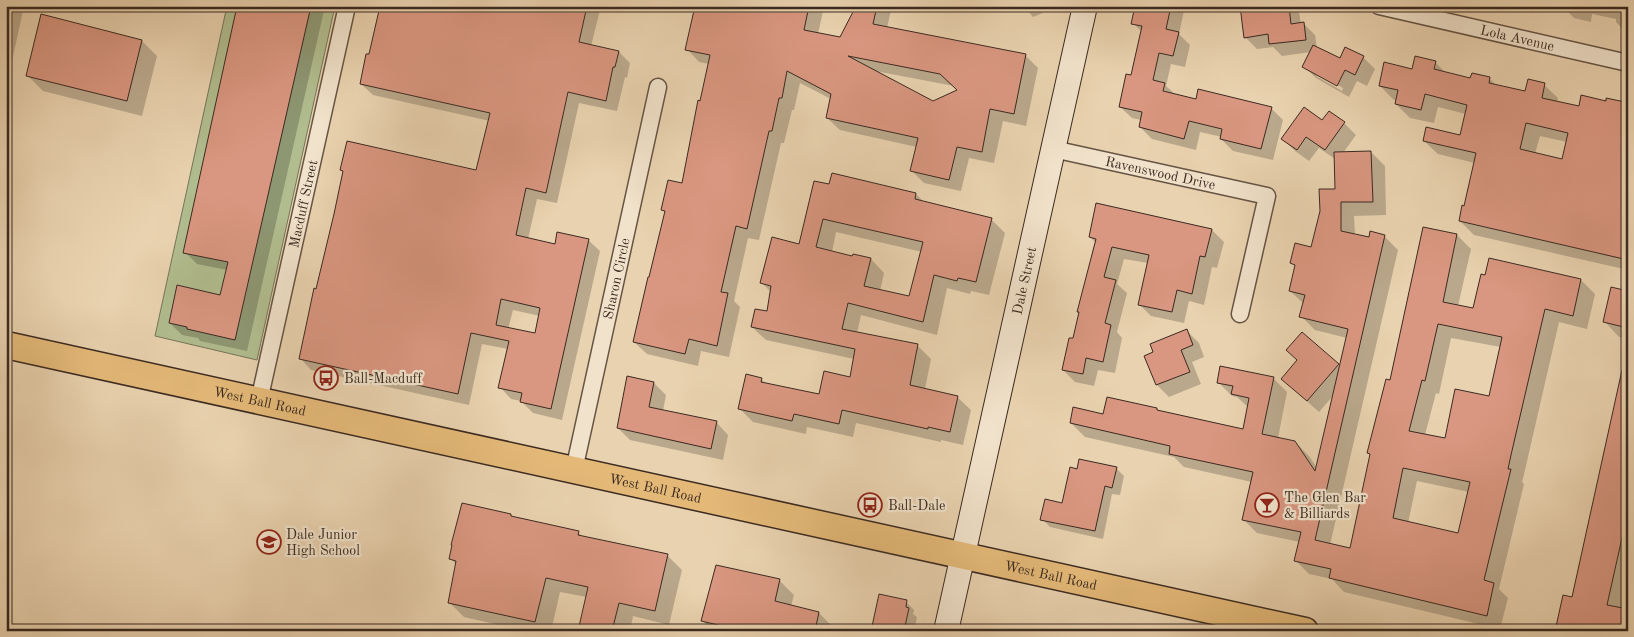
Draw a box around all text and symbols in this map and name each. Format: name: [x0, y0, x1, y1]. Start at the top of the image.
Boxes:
street label: Lola Avenue: [1479, 23, 1556, 54]
street label: Ravenswood Drive: [1104, 155, 1217, 192]
street label: Macduff Street: [287, 159, 321, 249]
street label: Sharon Circle: [601, 237, 633, 321]
street label: Dale Street: [1011, 245, 1039, 316]
bus stop icon: Ball-Macduff: [313, 365, 339, 391]
place label: Ball-Macduff: [344, 372, 423, 386]
street label: West Ball Road: [212, 385, 307, 419]
street label: West Ball Road: [608, 472, 703, 506]
place label: The Glen Bar & Billiards: [1284, 491, 1366, 521]
bus stop icon: Ball-Dale: [857, 492, 883, 518]
bar icon: The Glen Bar & Billiards: [1254, 492, 1280, 518]
place label: Ball-Dale: [888, 499, 945, 513]
place label: Dale Junior High School: [286, 528, 360, 558]
school or university icon: Dale Junior High School: [256, 529, 282, 555]
street label: West Ball Road: [1003, 559, 1098, 593]

